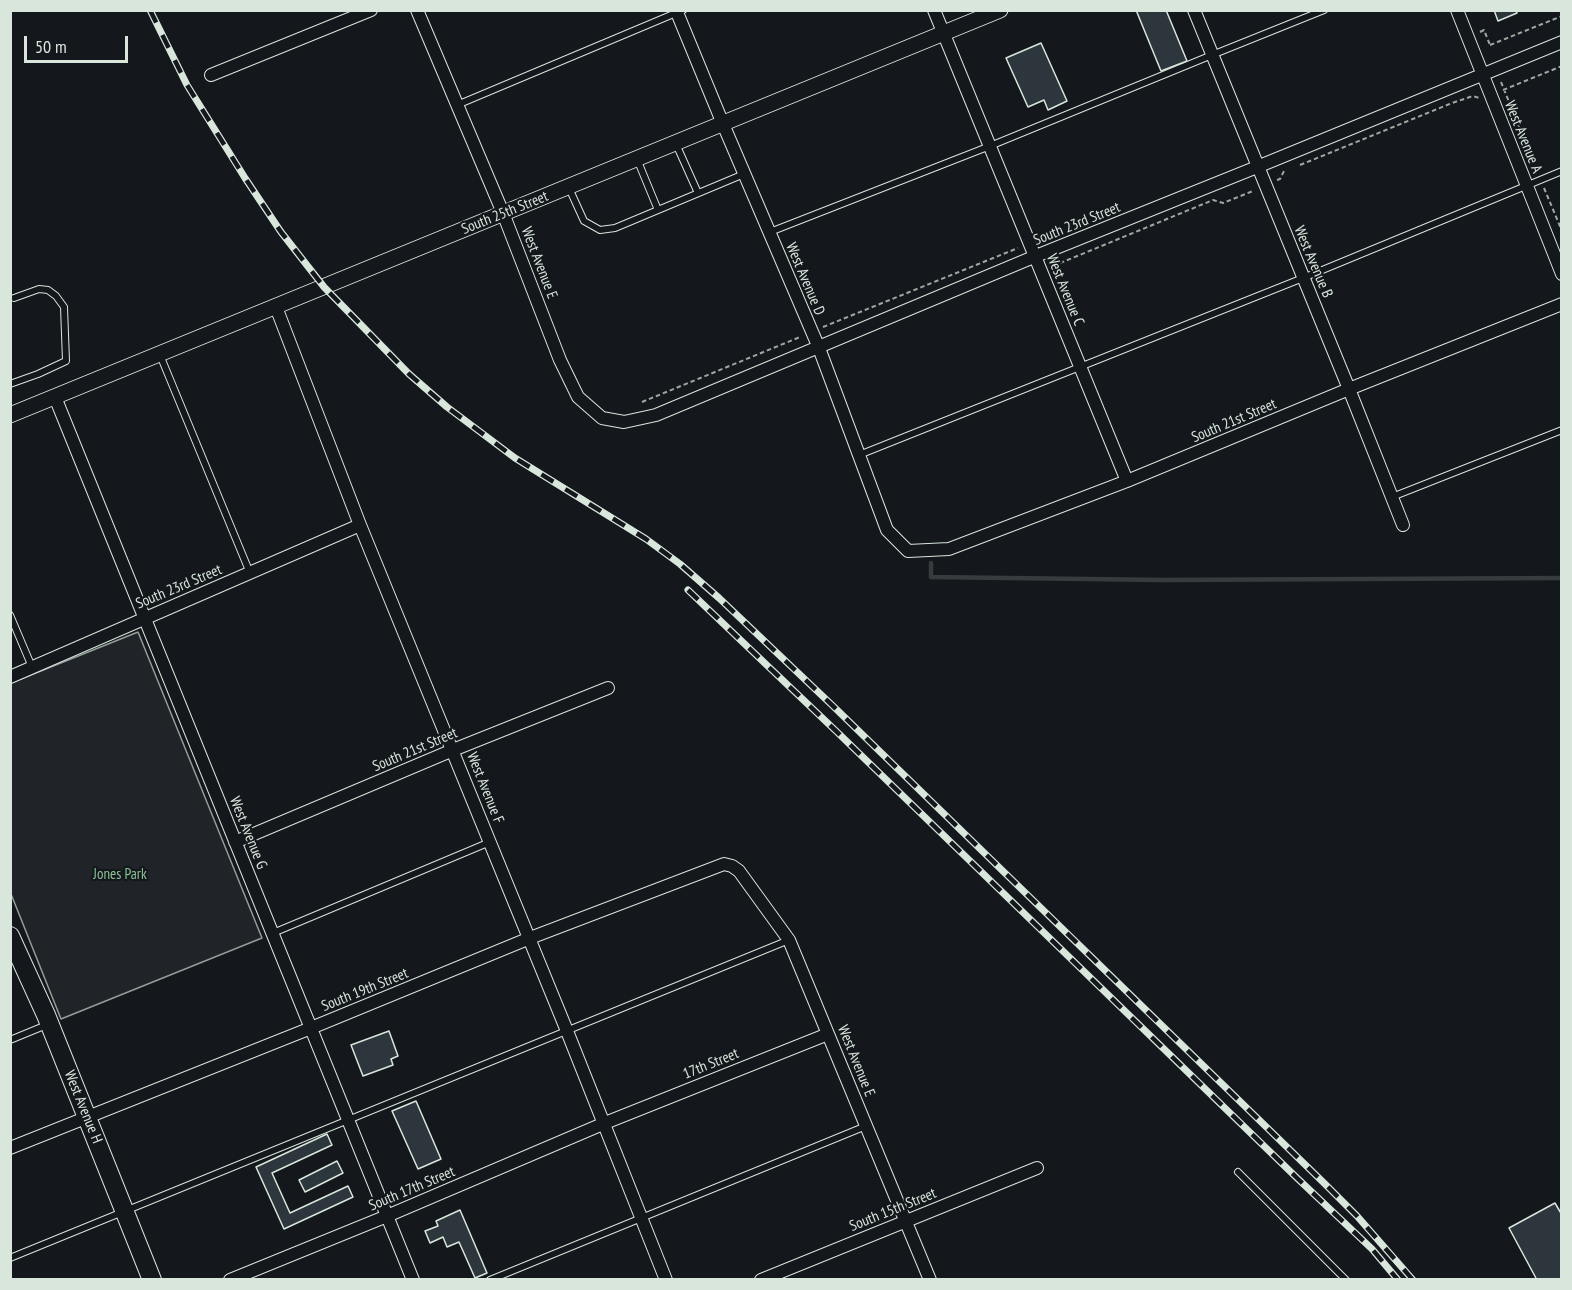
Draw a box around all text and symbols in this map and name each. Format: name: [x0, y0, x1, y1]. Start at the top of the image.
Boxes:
scale bar: [27, 24, 130, 62]
text: 50 m: [35, 35, 67, 58]
street label: West Avenue A: [1500, 98, 1546, 176]
street label: South 25th Street: [459, 187, 551, 239]
street label: South 23rd Street: [1031, 198, 1123, 250]
street label: West Avenue B: [1290, 223, 1336, 301]
street label: West Avenue E: [517, 224, 561, 302]
street label: West Avenue D: [782, 240, 828, 318]
street label: West Avenue C: [1042, 251, 1088, 329]
street label: South 21st Street: [1189, 395, 1279, 447]
street label: South 23rd Street: [133, 561, 225, 613]
street label: South 21st Street: [370, 724, 460, 776]
street label: West Avenue F: [463, 750, 507, 826]
street label: West Avenue G: [225, 794, 271, 872]
park label: Jones Park: [93, 866, 147, 884]
street label: South 19th Street: [319, 964, 411, 1016]
street label: West Avenue E: [833, 1023, 879, 1099]
street label: 17th Street: [681, 1045, 741, 1083]
street label: West Avenue H: [60, 1068, 106, 1146]
street label: South 17th Street: [366, 1163, 458, 1215]
street label: South 15th Street: [847, 1184, 939, 1236]

